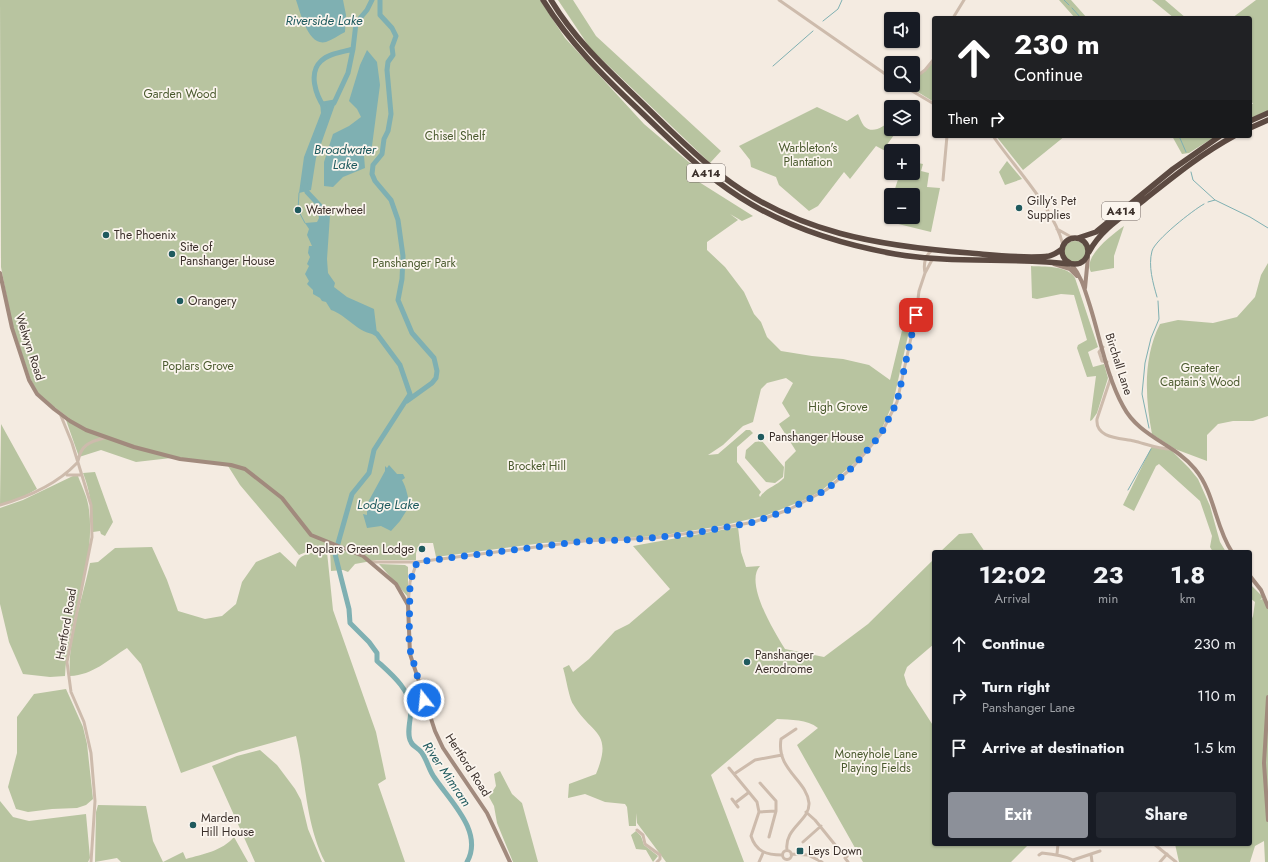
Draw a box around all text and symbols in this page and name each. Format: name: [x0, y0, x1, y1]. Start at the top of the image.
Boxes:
water label: Riverside Lake: [285, 11, 363, 30]
map controls: [884, 12, 920, 224]
button: sound: [884, 12, 920, 48]
text: 230 m: [1014, 24, 1100, 65]
icon: ahead: [948, 32, 1000, 84]
button: search: [884, 56, 920, 92]
text: Continue: [1014, 62, 1083, 88]
park label: Garden Wood: [144, 85, 216, 103]
button: layers: [884, 100, 920, 136]
text: Then: [948, 108, 978, 130]
icon: right: [986, 108, 1008, 130]
park label: Chisel Shelf: [425, 127, 486, 145]
park label: Warbleton's Plantation: [779, 139, 838, 171]
water label: Broadwater Lake: [314, 140, 377, 174]
button: +: [884, 144, 920, 180]
road number: A414: [687, 164, 725, 182]
button: −: [884, 188, 920, 224]
place label: Gilly’s Pet Supplies: [1027, 192, 1076, 224]
place label: Waterwheel: [306, 201, 366, 219]
road number: A414: [1102, 202, 1140, 220]
marker: Gilly’s Pet Supplies: [1014, 203, 1024, 213]
marker: Waterwheel: [293, 205, 303, 215]
place label: The Phoenix: [114, 226, 177, 244]
marker: The Phoenix: [101, 230, 111, 240]
place label: Site of Panshanger House: [180, 238, 275, 270]
marker: Site of Panshanger House: [167, 249, 177, 259]
park label: Panshanger Park: [372, 254, 457, 272]
place label: Orangery: [188, 292, 237, 310]
marker: Orangery: [175, 296, 185, 306]
pin: [899, 298, 933, 332]
icon: arrive: [905, 304, 927, 326]
street label: Welwyn Road: [11, 311, 49, 383]
street label: Birchall Lane: [1100, 331, 1138, 397]
park label: Poplars Grove: [162, 357, 234, 375]
park label: Greater Captain's Wood: [1160, 359, 1240, 391]
park label: High Grove: [808, 398, 868, 416]
place label: Panshanger House: [769, 428, 864, 446]
marker: Panshanger House: [756, 432, 766, 442]
park label: Brocket Hill: [508, 457, 566, 475]
water label: Lodge Lake: [357, 495, 420, 514]
place label: Poplars Green Lodge: [306, 540, 414, 558]
marker: Poplars Green Lodge: [417, 544, 427, 554]
text: 12:02: [979, 557, 1046, 592]
text: 23: [1093, 557, 1123, 592]
text: 1.8: [1170, 557, 1205, 592]
street label: Hertford Road: [51, 587, 81, 661]
text: Arrival: [994, 589, 1030, 608]
text: min: [1098, 589, 1118, 608]
text: km: [1180, 589, 1196, 608]
icon: ahead: [948, 633, 970, 655]
text: Continue: [982, 633, 1045, 655]
text: 230 m: [1194, 633, 1236, 655]
place label: Panshanger Aerodrome: [755, 646, 815, 678]
marker: Panshanger Aerodrome: [742, 657, 752, 667]
text: Turn right: [982, 676, 1050, 698]
position arrow: [403, 679, 445, 721]
icon: right: [948, 685, 970, 707]
text: 110 m: [1197, 685, 1236, 707]
text: Panshanger Lane: [982, 698, 1075, 717]
street label: Hertford Road: [441, 730, 495, 800]
icon: arrive: [948, 737, 970, 759]
text: Arrive at destination: [982, 737, 1124, 759]
text: 1.5 km: [1193, 737, 1236, 759]
water label: River Mimram: [418, 738, 476, 811]
park label: Moneyhole Lane Playing Fields: [835, 745, 917, 777]
button: Exit: [948, 792, 1088, 838]
button: Share: [1096, 792, 1236, 838]
place label: Marden Hill House: [201, 809, 254, 841]
marker: Marden Hill House: [188, 820, 198, 830]
place label: Leys Down: [808, 842, 862, 860]
marker: Leys Down: [795, 846, 805, 856]

